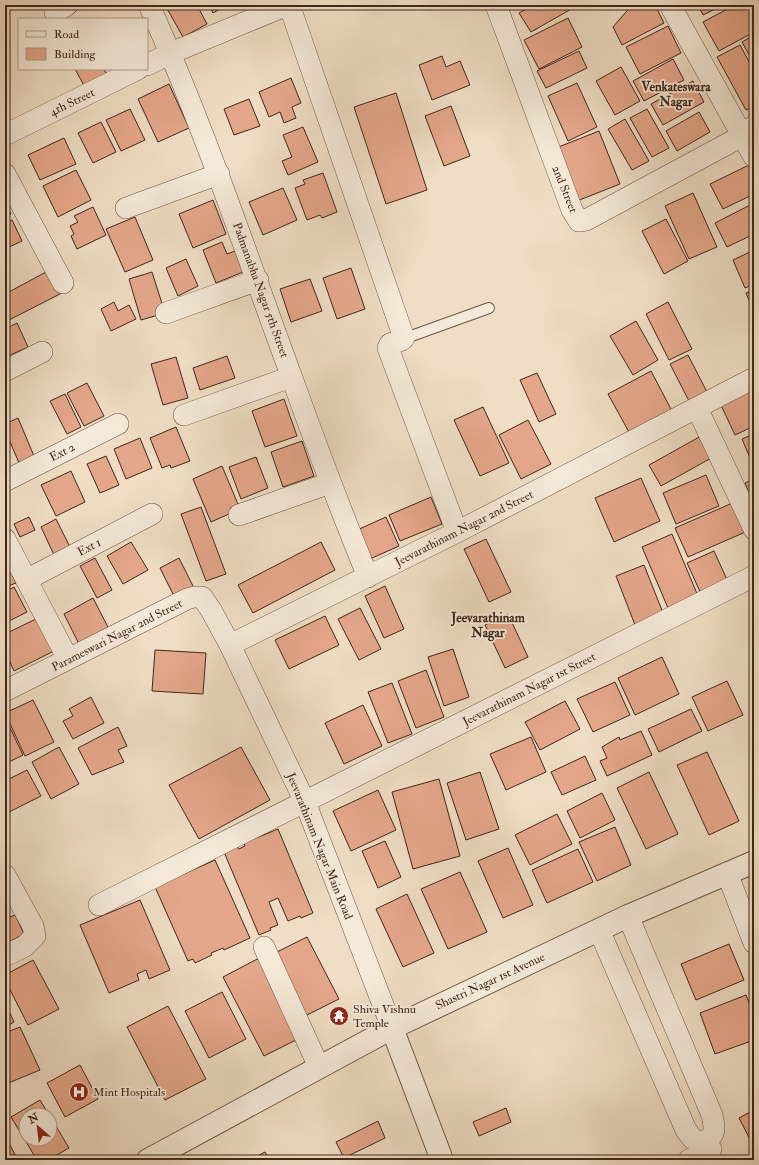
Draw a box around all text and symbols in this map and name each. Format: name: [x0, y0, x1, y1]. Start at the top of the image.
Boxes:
legend: [18, 18, 148, 70]
text: Road: [54, 27, 79, 42]
text: Building: [54, 47, 97, 62]
district label: Venkateswara Nagar: [640, 79, 711, 111]
street label: 4th Street: [47, 85, 97, 120]
street label: 2nd Street: [548, 163, 581, 215]
street label: Padmanabha Nagar 5th Street: [229, 221, 292, 360]
street label: Ext 2: [47, 440, 77, 465]
street label: Jeevarathinam Nagar 2nd Street: [392, 487, 536, 570]
street label: Ext 1: [75, 535, 104, 560]
street label: Parameswari Nagar 2nd Street: [49, 596, 185, 675]
district label: Jeevarathinam Nagar: [450, 610, 526, 642]
street label: Jeevarathinam Nagar 1st Street: [459, 649, 598, 730]
street label: Jeevarathinam Nagar Main Road: [283, 770, 356, 922]
street label: Shastri Nagar 1st Avenue: [433, 950, 547, 1013]
place label: Shiva Vishnu Temple: [353, 1002, 416, 1031]
temple icon: Shiva Vishnu Temple: [328, 1005, 350, 1027]
hospital icon: Mint Hospitals: [68, 1081, 90, 1103]
place label: Mint Hospitals: [93, 1085, 165, 1100]
north arrow: [18, 1107, 58, 1147]
text: N: [25, 1110, 42, 1127]

